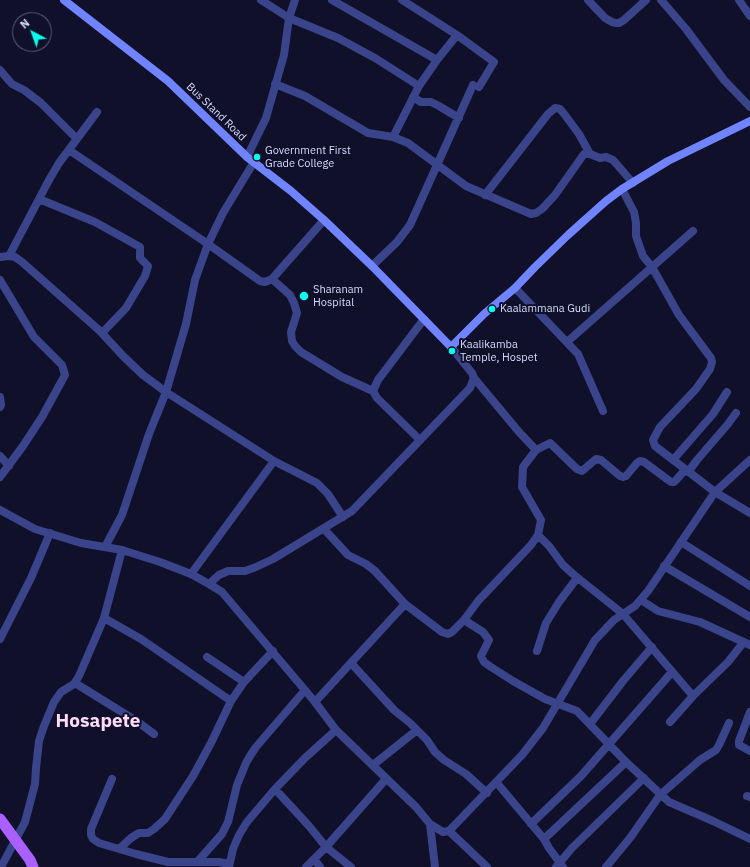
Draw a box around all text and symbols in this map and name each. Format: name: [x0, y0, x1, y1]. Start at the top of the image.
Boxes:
north arrow: [12, 12, 52, 52]
text: N: [17, 16, 32, 32]
street label: Bus Stand Road: [183, 80, 249, 144]
place label: Government First Grade College: [265, 144, 351, 170]
marker: Government First Grade College: [252, 152, 262, 162]
place label: Sharanam Hospital: [313, 283, 363, 309]
marker: Sharanam Hospital: [298, 290, 310, 302]
place label: Kaalammana Gudi: [500, 302, 590, 316]
marker: Kaalammana Gudi: [487, 304, 497, 314]
place label: Kaalikamba Temple, Hospet: [460, 338, 538, 364]
marker: Kaalikamba Temple, Hospet: [447, 346, 457, 356]
district label: Hosapete: [56, 711, 140, 733]

